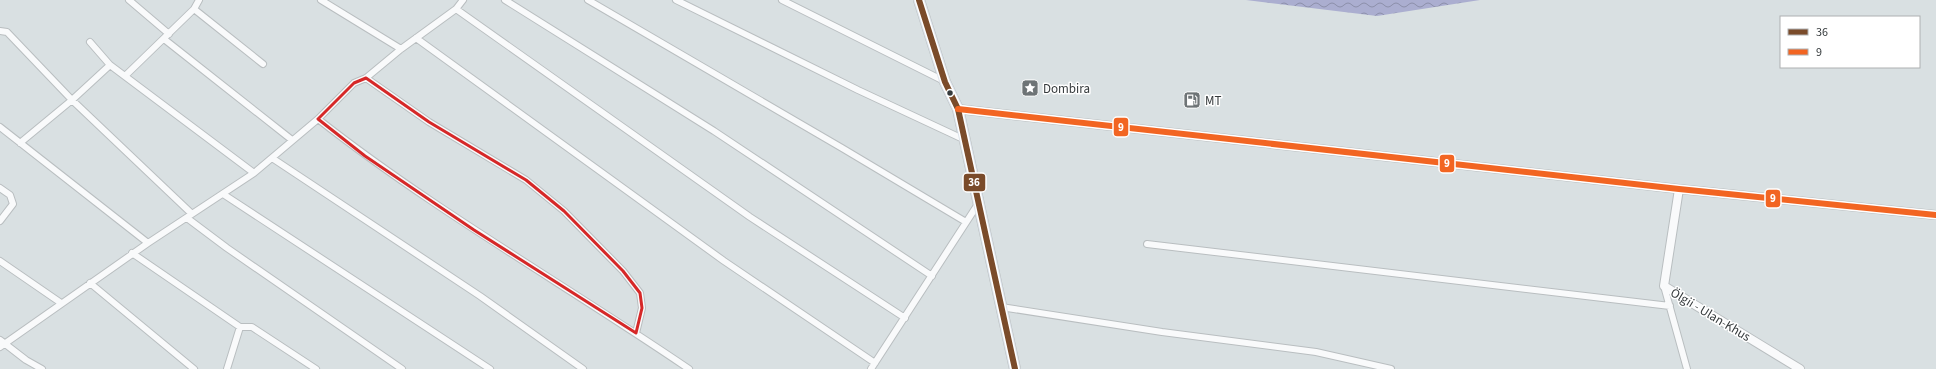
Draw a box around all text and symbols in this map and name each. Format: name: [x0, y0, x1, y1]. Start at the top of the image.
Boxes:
legend: [1780, 16, 1920, 68]
text: 36: [1816, 24, 1828, 41]
text: 9: [1816, 44, 1822, 61]
place icon: Dombira: [1020, 78, 1040, 98]
place label: Dombira: [1043, 80, 1090, 98]
unlabelled marker: [945, 88, 955, 98]
fuel station icon: MT: [1182, 90, 1202, 110]
place label: MT: [1205, 92, 1221, 110]
line badge: 9: [1113, 117, 1129, 137]
text: 9: [1118, 120, 1124, 135]
line badge: 9: [1439, 154, 1455, 173]
text: 9: [1444, 156, 1450, 171]
line badge: 36: [963, 173, 986, 192]
text: 36: [968, 175, 980, 190]
line badge: 9: [1765, 189, 1781, 208]
text: 9: [1770, 191, 1776, 206]
street label: Ölgii - Ulan-Khus: [1667, 284, 1754, 346]

